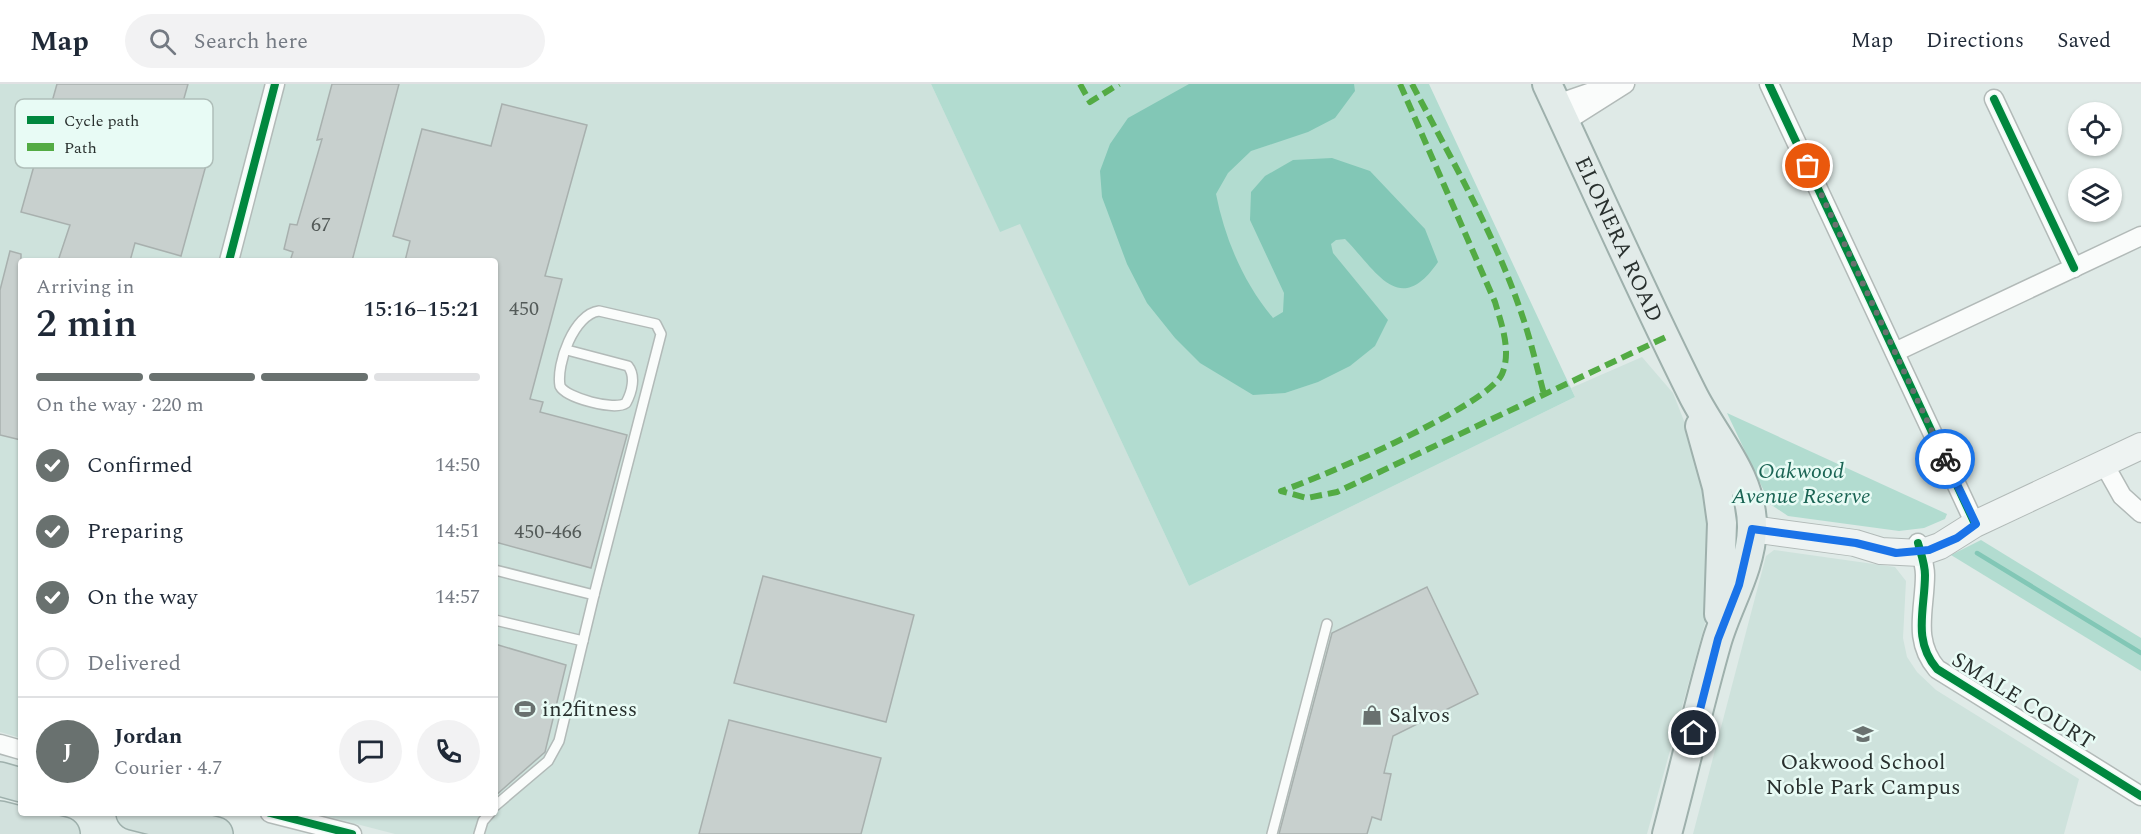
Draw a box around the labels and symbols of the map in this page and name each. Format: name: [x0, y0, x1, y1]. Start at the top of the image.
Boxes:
legend: [15, 99, 213, 168]
text: Cycle path: [64, 109, 139, 133]
text: Path: [64, 136, 97, 160]
pin: [1782, 140, 1833, 191]
street label: ELONERA ROAD: [1566, 151, 1672, 328]
house number: 67: [311, 210, 331, 240]
house number: 450: [509, 294, 539, 324]
courier: [1915, 429, 1975, 489]
park label: Oakwood Avenue Reserve: [1731, 455, 1870, 513]
house number: 450-466: [514, 517, 582, 547]
street label: SMALE COURT: [1945, 644, 2101, 758]
place label: in2fitness: [542, 693, 637, 726]
sports icon: in2fitness: [513, 697, 537, 721]
place label: Salvos: [1389, 699, 1450, 732]
shop icon: Salvos: [1360, 703, 1384, 727]
pin: [1668, 707, 1719, 758]
school or university icon: Oakwood School Noble Park Campus: [1851, 722, 1875, 746]
place label: Oakwood School Noble Park Campus: [1765, 746, 1961, 804]

